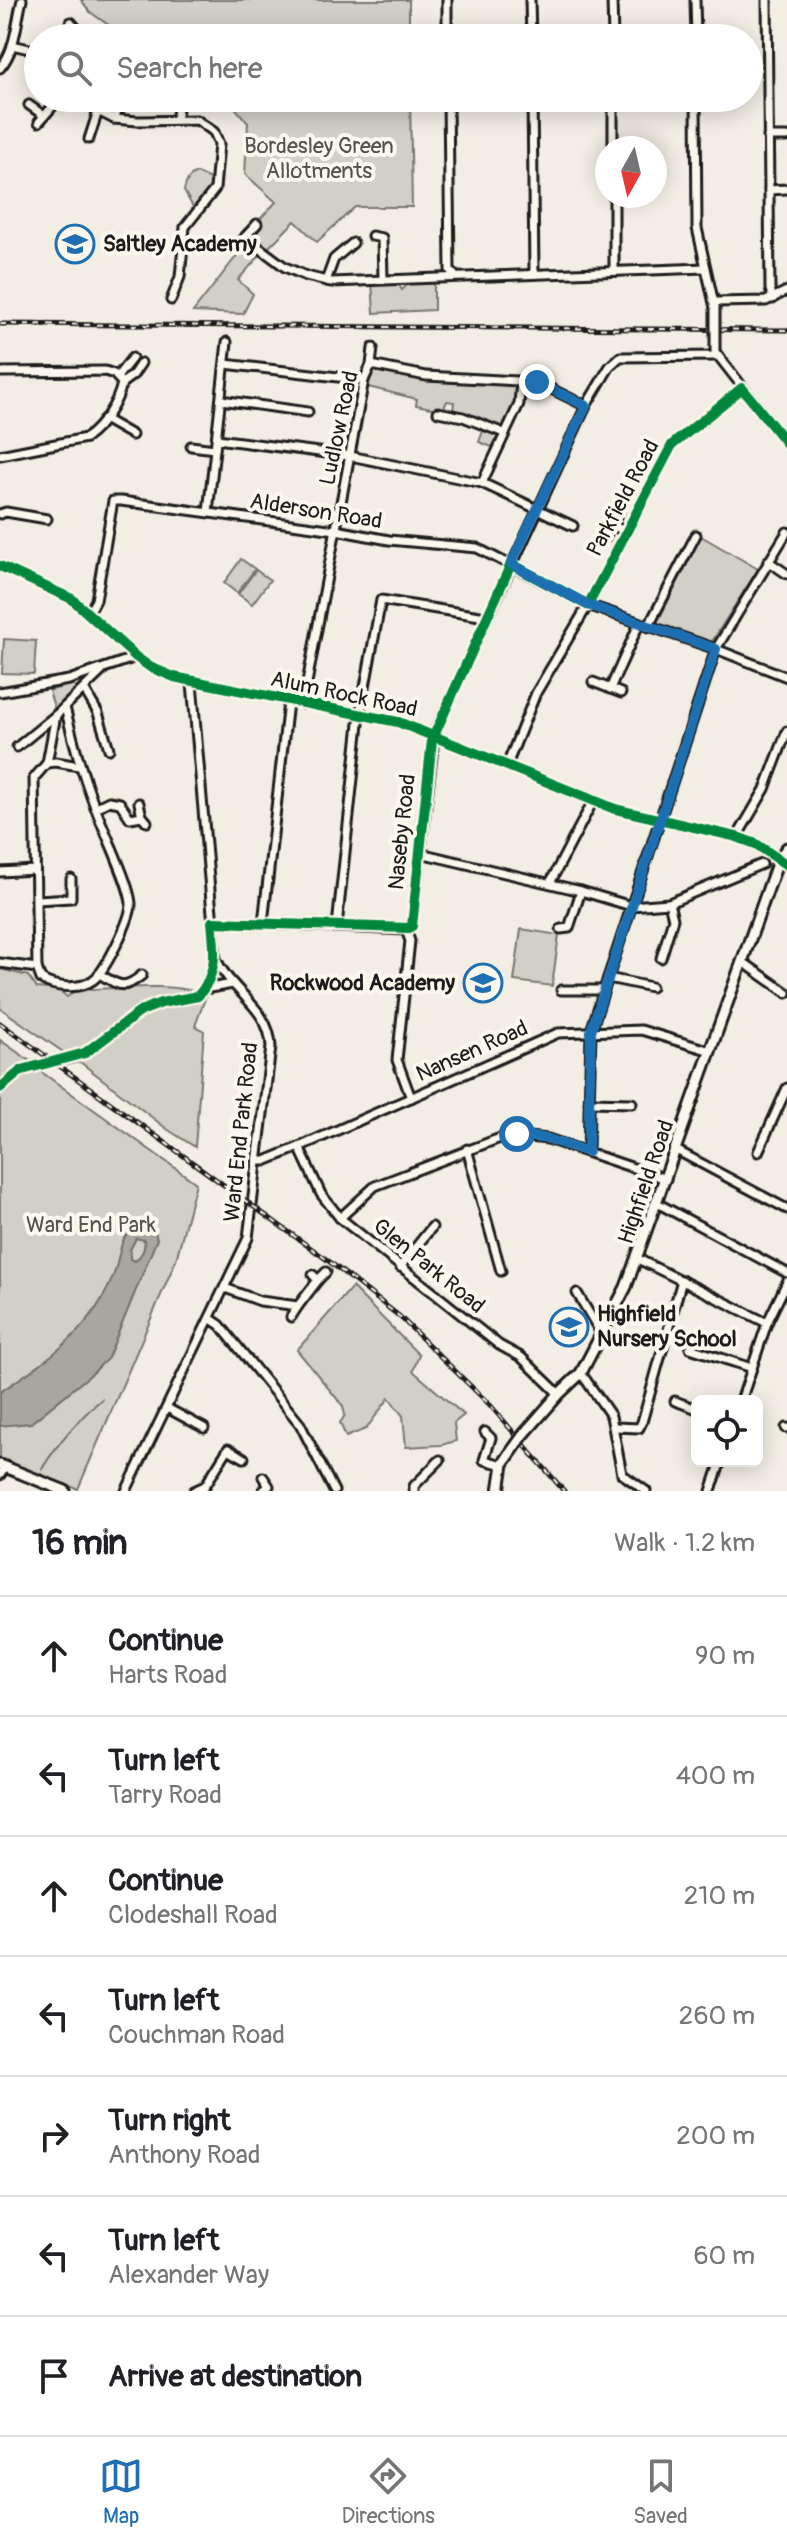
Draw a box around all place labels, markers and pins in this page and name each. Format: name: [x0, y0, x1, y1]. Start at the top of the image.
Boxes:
school or university icon: Saltley Academy: [54, 223, 96, 265]
place label: Saltley Academy: [103, 230, 257, 258]
school or university icon: Rockwood Academy: [462, 962, 504, 1004]
place label: Rockwood Academy: [270, 969, 456, 997]
place label: Highfield Nursery School: [597, 1300, 737, 1353]
school or university icon: Highfield Nursery School: [548, 1306, 590, 1348]

